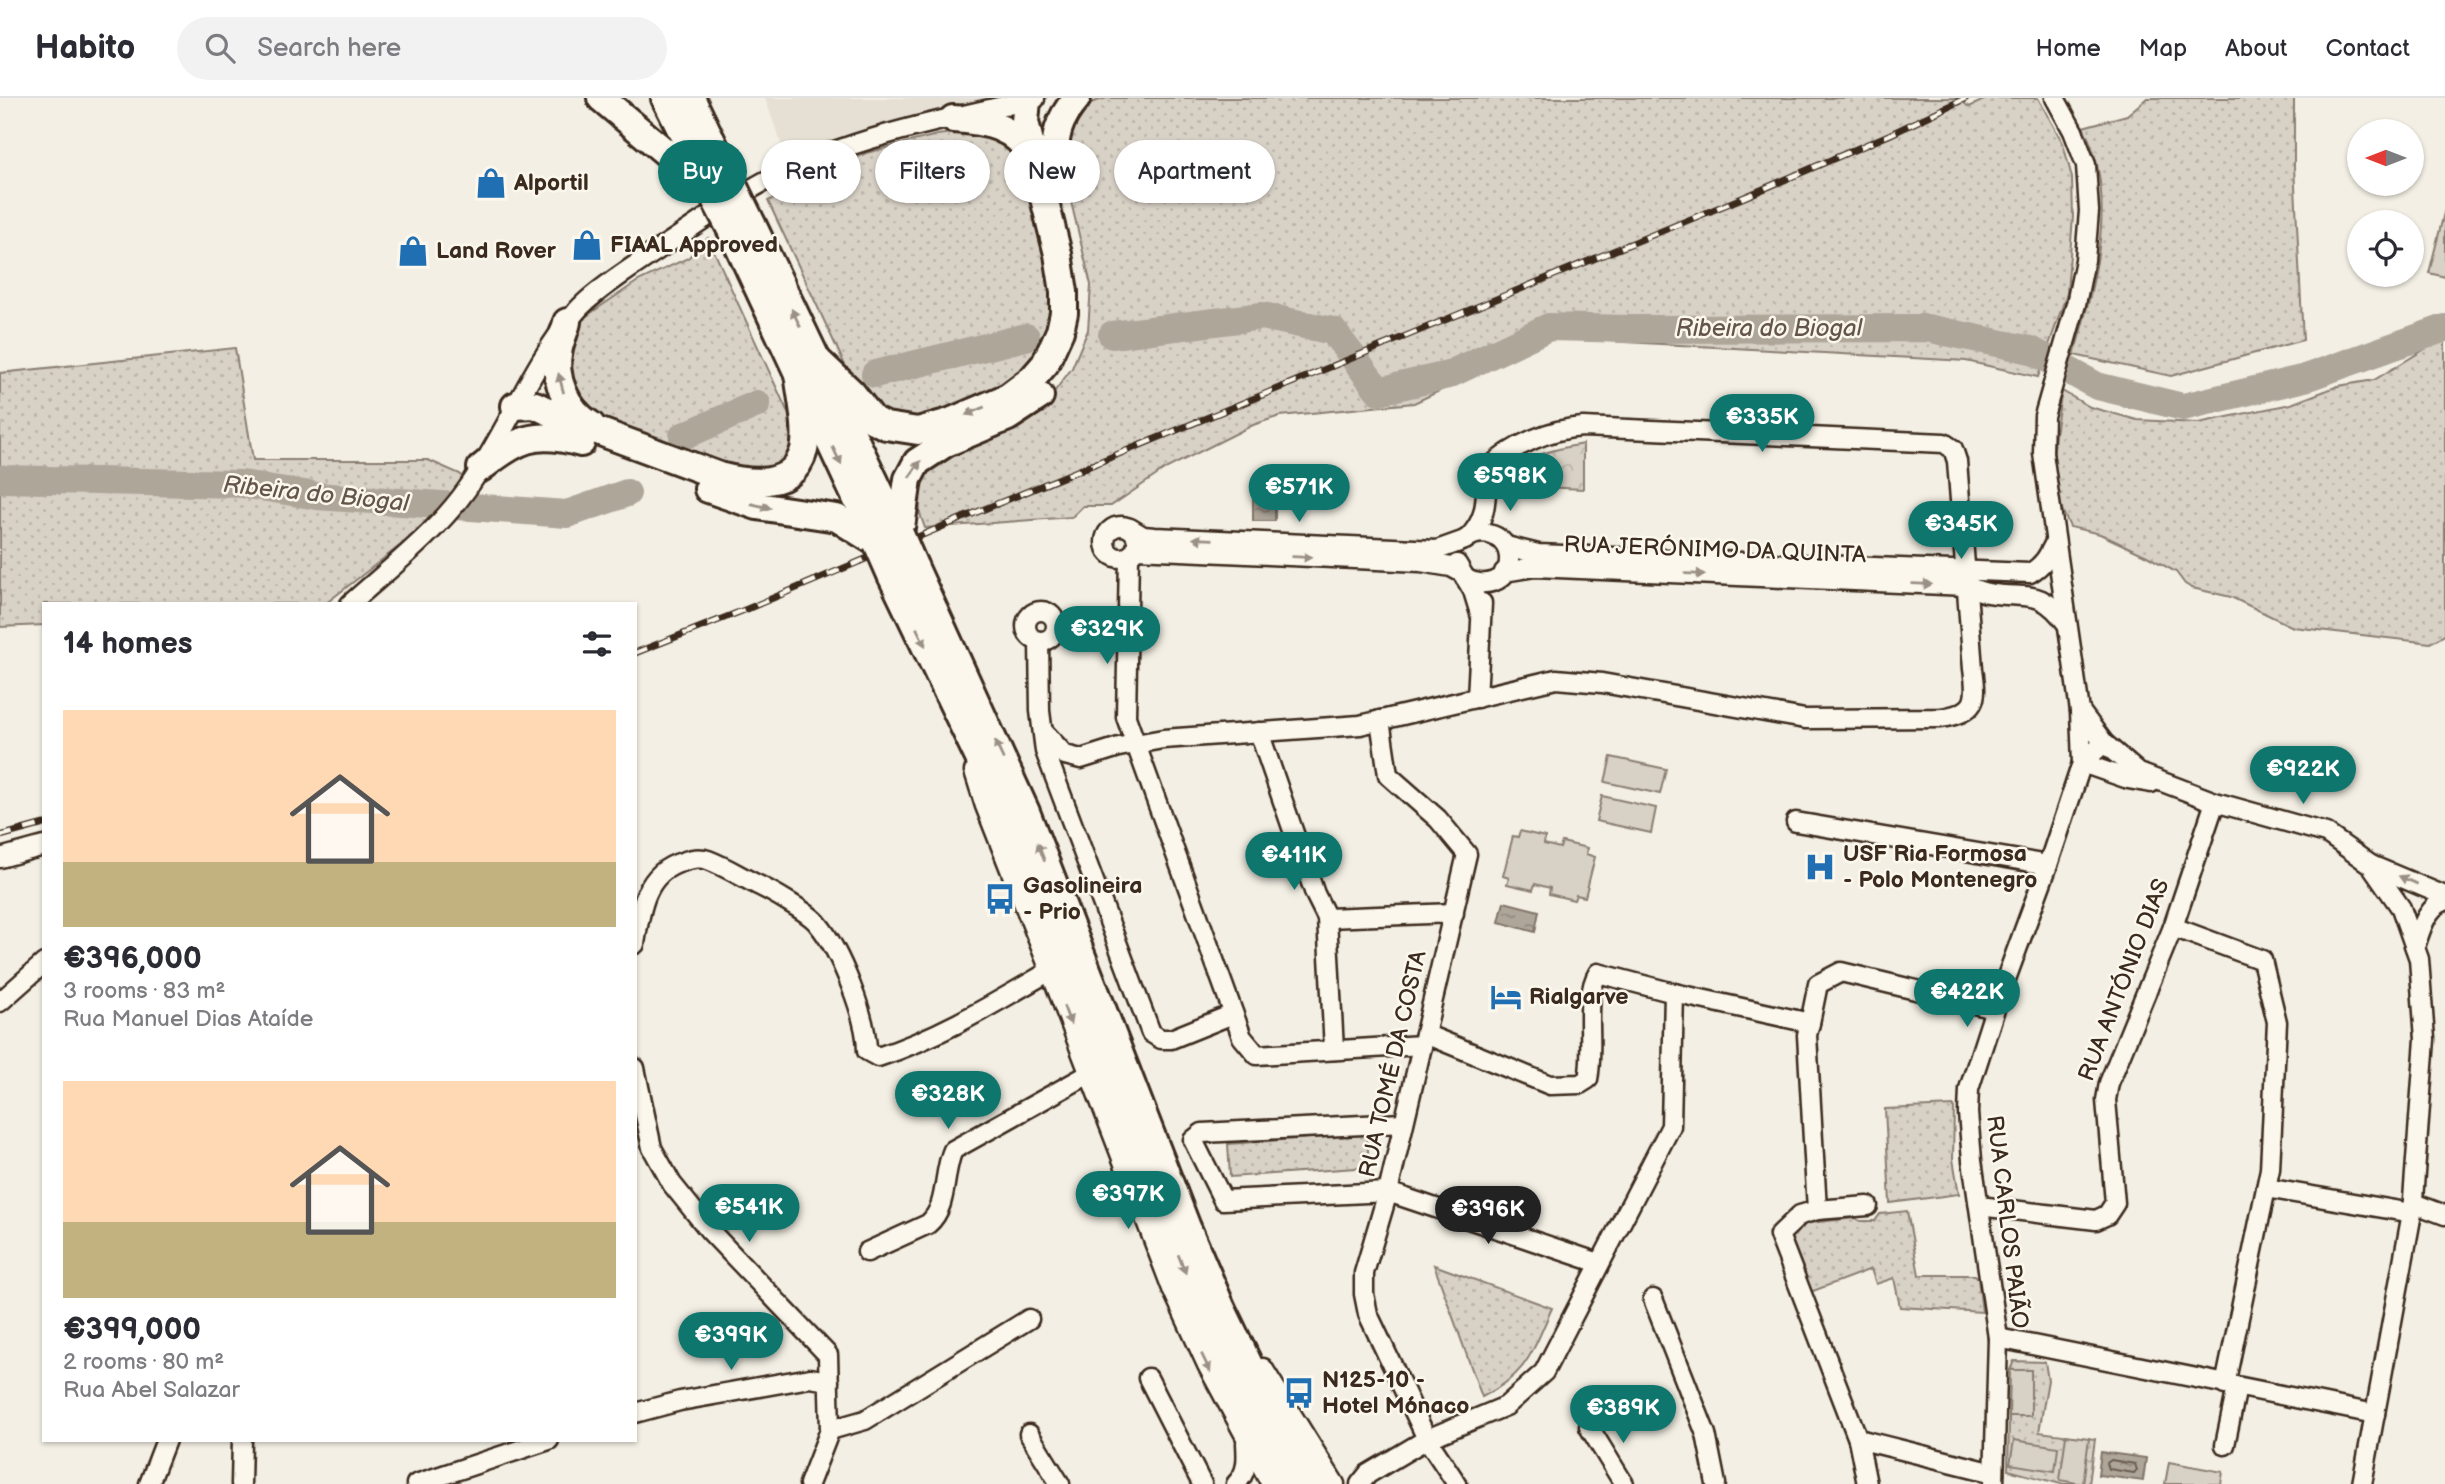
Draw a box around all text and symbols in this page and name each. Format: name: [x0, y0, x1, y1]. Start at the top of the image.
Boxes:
search box: [177, 17, 667, 80]
text: Habito: [35, 28, 135, 68]
icon: search: [201, 29, 239, 67]
text: Search here: [257, 33, 401, 64]
text: Home: [2036, 34, 2101, 63]
text: Map: [2139, 34, 2187, 63]
text: About: [2225, 34, 2287, 63]
text: Contact: [2325, 34, 2410, 63]
north arrow: [2347, 119, 2424, 196]
map controls: [2347, 119, 2424, 287]
chip: Buy: [658, 140, 747, 203]
chip: Rent: [761, 140, 861, 203]
chip: Filters: [875, 140, 990, 203]
chip: New: [1004, 140, 1100, 203]
chip: Apartment: [1114, 140, 1275, 203]
shop icon: Alportil: [474, 166, 508, 200]
place label: Alportil: [513, 169, 589, 197]
button: locate: [2347, 210, 2424, 287]
shop icon: FIAAL Approved: [570, 228, 604, 262]
place label: FIAAL Approved: [610, 231, 778, 259]
shop icon: Land Rover: [396, 234, 430, 268]
place label: Land Rover: [436, 237, 557, 265]
one-way arrow: [791, 308, 802, 328]
water label: Ribeira do Biogal: [1676, 314, 1864, 343]
one-way arrow: [555, 371, 566, 393]
pin: €335K: [1713, 394, 1811, 454]
text: €335K: [1725, 403, 1799, 431]
one-way arrow: [964, 406, 985, 417]
one-way arrow: [831, 446, 843, 466]
pin: €598K: [1461, 454, 1559, 513]
one-way arrow: [908, 460, 922, 478]
text: €598K: [1473, 462, 1547, 490]
pin: €571K: [1250, 464, 1348, 524]
water label: Ribeira do Biogal: [222, 470, 412, 518]
text: €571K: [1265, 473, 1333, 501]
one-way arrow: [750, 501, 772, 512]
pin: €345K: [1912, 502, 2010, 561]
text: €345K: [1924, 510, 1998, 538]
street label: RUA JERÓNIMO DA QUINTA: [1563, 531, 1868, 569]
one-way arrow: [1191, 534, 1213, 545]
one-way arrow: [1291, 552, 1313, 563]
one-way arrow: [1684, 569, 1706, 580]
one-way arrow: [1911, 578, 1933, 589]
pin: €329K: [1058, 606, 1156, 666]
text: €329K: [1070, 615, 1144, 643]
icon: filters: [578, 625, 616, 663]
text: 14 homes: [63, 626, 192, 662]
one-way arrow: [915, 627, 927, 647]
one-way arrow: [993, 740, 1005, 760]
pin: €922K: [2254, 746, 2352, 806]
text: €922K: [2266, 755, 2340, 783]
icon: home: [277, 756, 403, 882]
pin: €411K: [1245, 832, 1343, 892]
place label: USF Ria Formosa - Polo Montenegro: [1843, 840, 2037, 894]
one-way arrow: [1036, 841, 1047, 862]
text: €411K: [1261, 841, 1327, 869]
hospital icon: USF Ria Formosa - Polo Montenegro: [1803, 850, 1837, 884]
place label: Gasolineira - Prio: [1023, 872, 1142, 926]
one-way arrow: [2398, 874, 2418, 886]
street label: RUA ANTÓNIO DIAS: [2073, 875, 2175, 1085]
bus stop icon: Gasolineira - Prio: [983, 882, 1017, 916]
text: €396,000: [63, 941, 202, 977]
street label: RUA TOMÉ DA COSTA: [1353, 947, 1433, 1180]
pin: €422K: [1918, 970, 2016, 1029]
text: 3 rooms · 83 m²: [63, 977, 225, 1005]
text: €422K: [1930, 978, 2004, 1006]
hotel icon: Rialgarve: [1489, 980, 1523, 1014]
place label: Rialgarve: [1529, 983, 1629, 1011]
text: Rua Manuel Dias Ataíde: [63, 1005, 313, 1033]
one-way arrow: [1062, 1005, 1073, 1026]
pin: €328K: [899, 1072, 997, 1131]
text: €328K: [911, 1080, 985, 1108]
street label: RUA CARLOS PAIÃO: [1980, 1114, 2034, 1330]
icon: home: [277, 1127, 403, 1253]
pin: €397K: [1079, 1172, 1177, 1231]
text: €397K: [1092, 1180, 1164, 1208]
pin: €541K: [700, 1184, 798, 1244]
pin: €396K: [1439, 1186, 1537, 1246]
text: €541K: [714, 1193, 784, 1221]
text: €396K: [1451, 1195, 1525, 1223]
one-way arrow: [1176, 1254, 1187, 1275]
text: €399,000: [63, 1312, 201, 1348]
pin: €399K: [682, 1312, 780, 1372]
text: €399K: [694, 1321, 768, 1349]
text: 2 rooms · 80 m²: [63, 1348, 224, 1376]
one-way arrow: [1200, 1353, 1212, 1373]
place label: N125-10 - Hotel Mónaco: [1322, 1366, 1469, 1420]
text: Rua Abel Salazar: [63, 1376, 240, 1404]
bus stop icon: N125-10 - Hotel Mónaco: [1282, 1376, 1316, 1410]
pin: €389K: [1574, 1386, 1672, 1445]
text: €389K: [1586, 1394, 1660, 1422]

